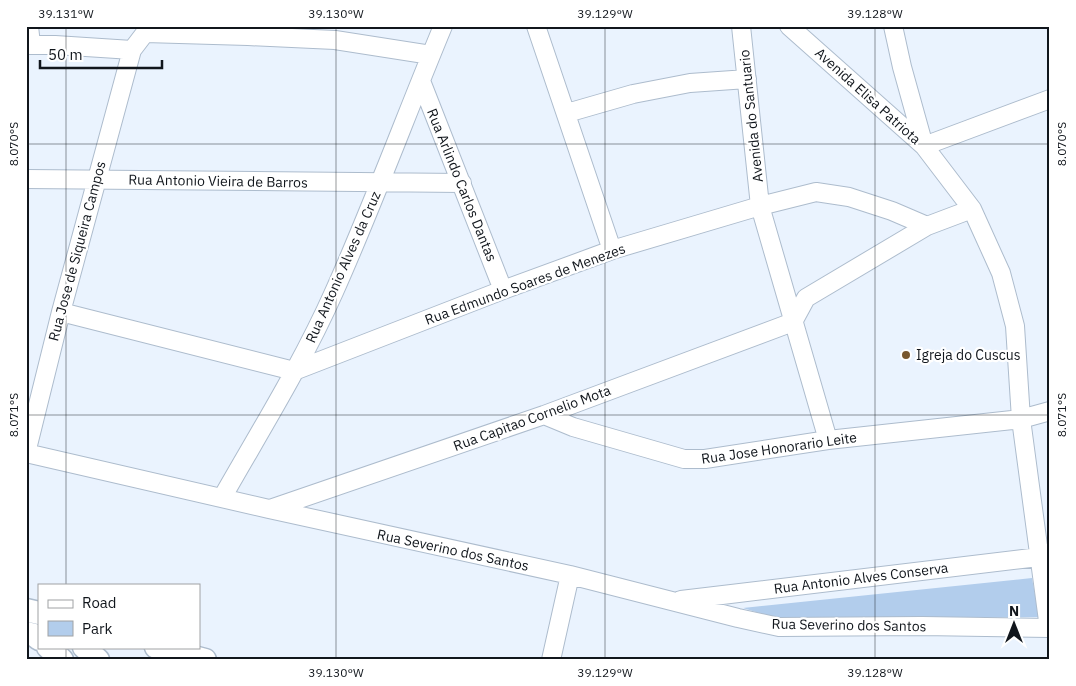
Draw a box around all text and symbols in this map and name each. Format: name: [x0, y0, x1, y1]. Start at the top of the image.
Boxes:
text: 39.131°W: [38, 6, 94, 21]
text: 39.130°W: [308, 6, 364, 21]
text: 39.129°W: [577, 6, 633, 21]
text: 39.128°W: [847, 6, 903, 21]
scale bar: [40, 38, 162, 70]
street label: Avenida Elisa Patriota: [811, 44, 925, 149]
text: 50 m: [48, 45, 83, 64]
street label: Avenida do Santuario: [735, 49, 767, 183]
street label: Rua Arlindo Carlos Dantas: [423, 106, 501, 264]
text: 8.070°S: [6, 122, 21, 166]
text: 8.070°S: [1054, 122, 1069, 166]
street label: Rua Jose de Siqueira Campos: [44, 159, 110, 343]
street label: Rua Antonio Vieira de Barros: [128, 170, 308, 192]
street label: Rua Antonio Alves da Cruz: [301, 188, 385, 346]
street label: Rua Edmundo Soares de Menezes: [422, 239, 628, 329]
place label: Igreja do Cuscus: [916, 346, 1021, 364]
marker: Igreja do Cuscus: [900, 349, 912, 361]
street label: Rua Capitao Cornelio Mota: [451, 381, 614, 455]
text: 8.071°S: [6, 393, 21, 437]
text: 8.071°S: [1054, 393, 1069, 437]
street label: Rua Jose Honorario Leite: [700, 428, 858, 468]
street label: Rua Severino dos Santos: [375, 525, 531, 575]
street label: Rua Antonio Alves Conserva: [773, 558, 950, 598]
legend: [38, 584, 200, 648]
text: Road: [82, 593, 117, 612]
north arrow: [988, 598, 1038, 648]
text: N: [1009, 602, 1019, 620]
street label: Rua Severino dos Santos: [771, 615, 927, 635]
text: Park: [82, 619, 112, 638]
text: 39.130°W: [308, 665, 364, 680]
text: 39.129°W: [577, 665, 633, 680]
text: 39.128°W: [847, 665, 903, 680]

